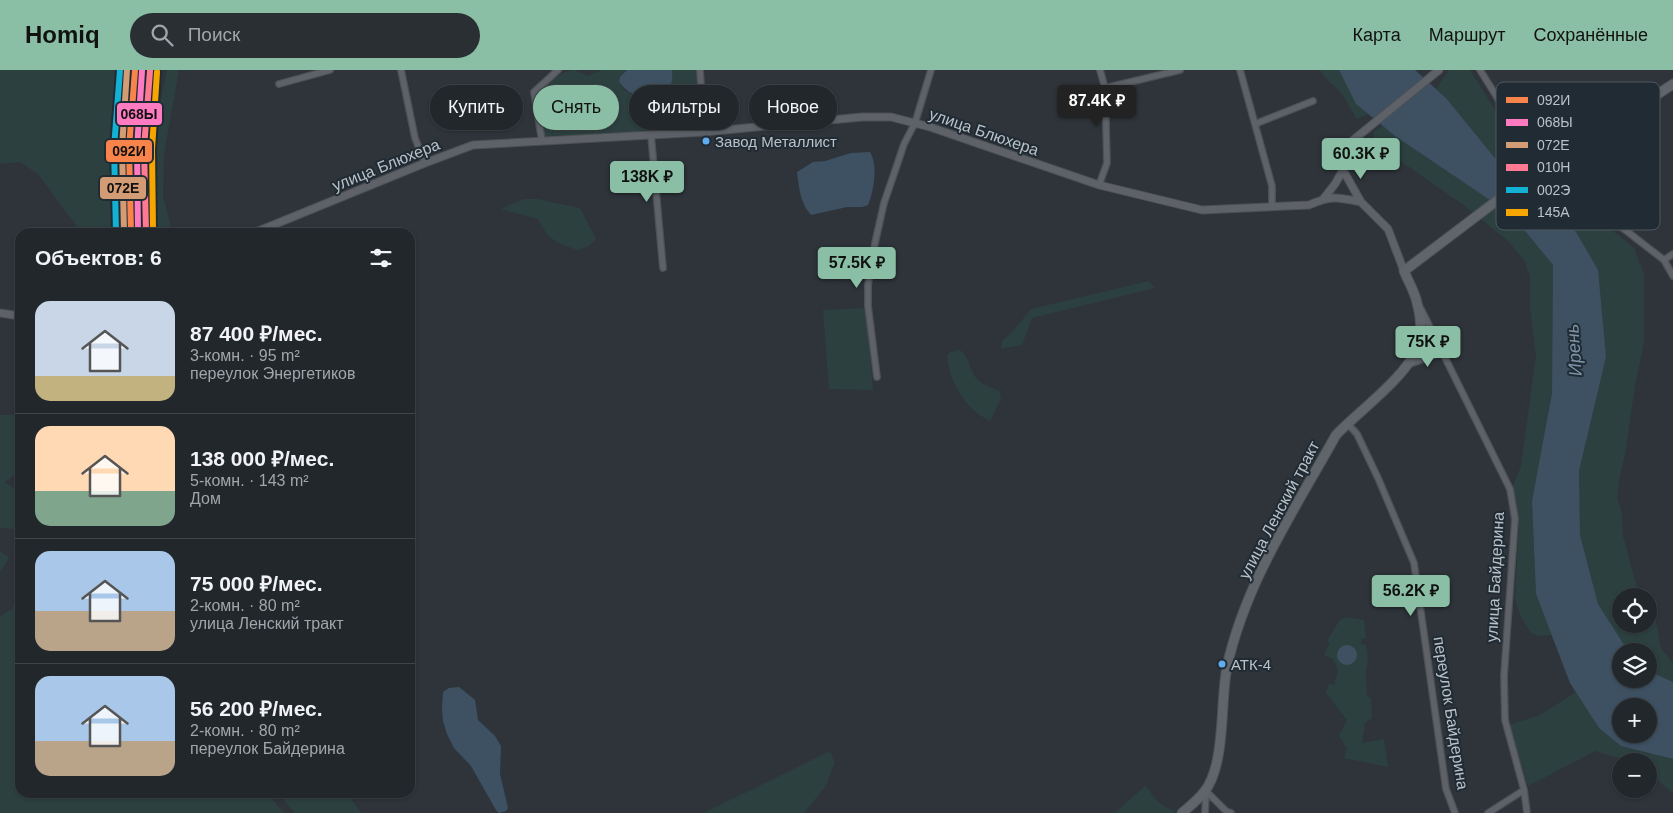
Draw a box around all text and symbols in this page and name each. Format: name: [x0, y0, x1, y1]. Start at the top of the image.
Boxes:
search box: [130, 13, 480, 58]
text: Homiq: [25, 21, 100, 48]
icon: search: [148, 21, 176, 49]
text: Поиск: [188, 24, 240, 45]
text: Карта: [1353, 25, 1401, 45]
text: Маршрут: [1429, 25, 1505, 45]
text: Сохранённые: [1533, 25, 1648, 45]
legend: [1496, 82, 1660, 230]
chip: Купить: [430, 85, 523, 130]
chip: Снять: [533, 85, 619, 130]
chip: Фильтры: [629, 85, 739, 130]
chip: Новое: [749, 85, 837, 130]
pin: 87.4K ₽: [1051, 85, 1143, 127]
text: 87.4K ₽: [1069, 92, 1125, 109]
text: 092И: [1537, 92, 1570, 108]
line badge: 068Ы: [116, 102, 163, 126]
street label: улица Блюхера: [927, 105, 1041, 159]
text: 068Ы: [120, 106, 158, 122]
text: 068Ы: [1537, 114, 1573, 130]
place label: Завод Металлист: [715, 133, 837, 150]
street label: улица Блюхера: [330, 136, 442, 194]
marker: Завод Металлист: [701, 136, 711, 146]
text: 072Е: [1537, 137, 1570, 153]
pin: 60.3K ₽: [1315, 138, 1407, 180]
line badge: 092И: [105, 139, 153, 163]
text: 092И: [112, 143, 146, 159]
text: 60.3K ₽: [1333, 145, 1389, 162]
text: 010Н: [1537, 159, 1570, 175]
pin: 138K ₽: [606, 160, 688, 203]
text: 138K ₽: [621, 168, 673, 185]
line badge: 072Е: [99, 176, 147, 200]
text: 072Е: [107, 180, 139, 196]
text: 002Э: [1537, 182, 1570, 198]
text: 145А: [1537, 204, 1570, 220]
icon: filters: [367, 244, 395, 272]
text: Объектов: 6: [35, 246, 162, 269]
pin: 57.5K ₽: [811, 246, 903, 289]
text: 57.5K ₽: [829, 254, 885, 271]
icon: home: [75, 321, 135, 381]
text: 87 400 ₽/мес.: [190, 322, 323, 345]
water label: Ирень: [1562, 323, 1586, 377]
pin: 75K ₽: [1393, 326, 1463, 368]
text: 75K ₽: [1406, 333, 1450, 350]
text: 3-комн. · 95 m²: [190, 347, 300, 364]
text: переулок Энергетиков: [190, 365, 356, 382]
street label: улица Ленский тракт: [1235, 438, 1323, 582]
icon: home: [75, 446, 135, 506]
text: 138 000 ₽/мес.: [190, 447, 334, 470]
text: 5-комн. · 143 m²: [190, 472, 309, 489]
text: Дом: [190, 490, 221, 507]
street label: улица Байдерина: [1483, 511, 1507, 643]
icon: home: [75, 571, 135, 631]
text: 75 000 ₽/мес.: [190, 572, 323, 595]
pin: 56.2K ₽: [1365, 574, 1457, 617]
text: 56.2K ₽: [1383, 582, 1439, 599]
map controls: [1612, 588, 1657, 798]
button: locate: [1612, 588, 1657, 633]
text: 2-комн. · 80 m²: [190, 597, 300, 614]
text: улица Ленский тракт: [190, 615, 344, 632]
street label: переулок Байдерина: [1430, 635, 1472, 791]
button: layers: [1612, 643, 1657, 688]
place label: АТК-4: [1231, 656, 1271, 673]
marker: АТК-4: [1217, 659, 1227, 669]
icon: home: [75, 696, 135, 756]
text: 56 200 ₽/мес.: [190, 697, 323, 720]
button: +: [1612, 698, 1657, 743]
text: 2-комн. · 80 m²: [190, 722, 300, 739]
text: переулок Байдерина: [190, 740, 345, 757]
button: −: [1612, 753, 1657, 798]

